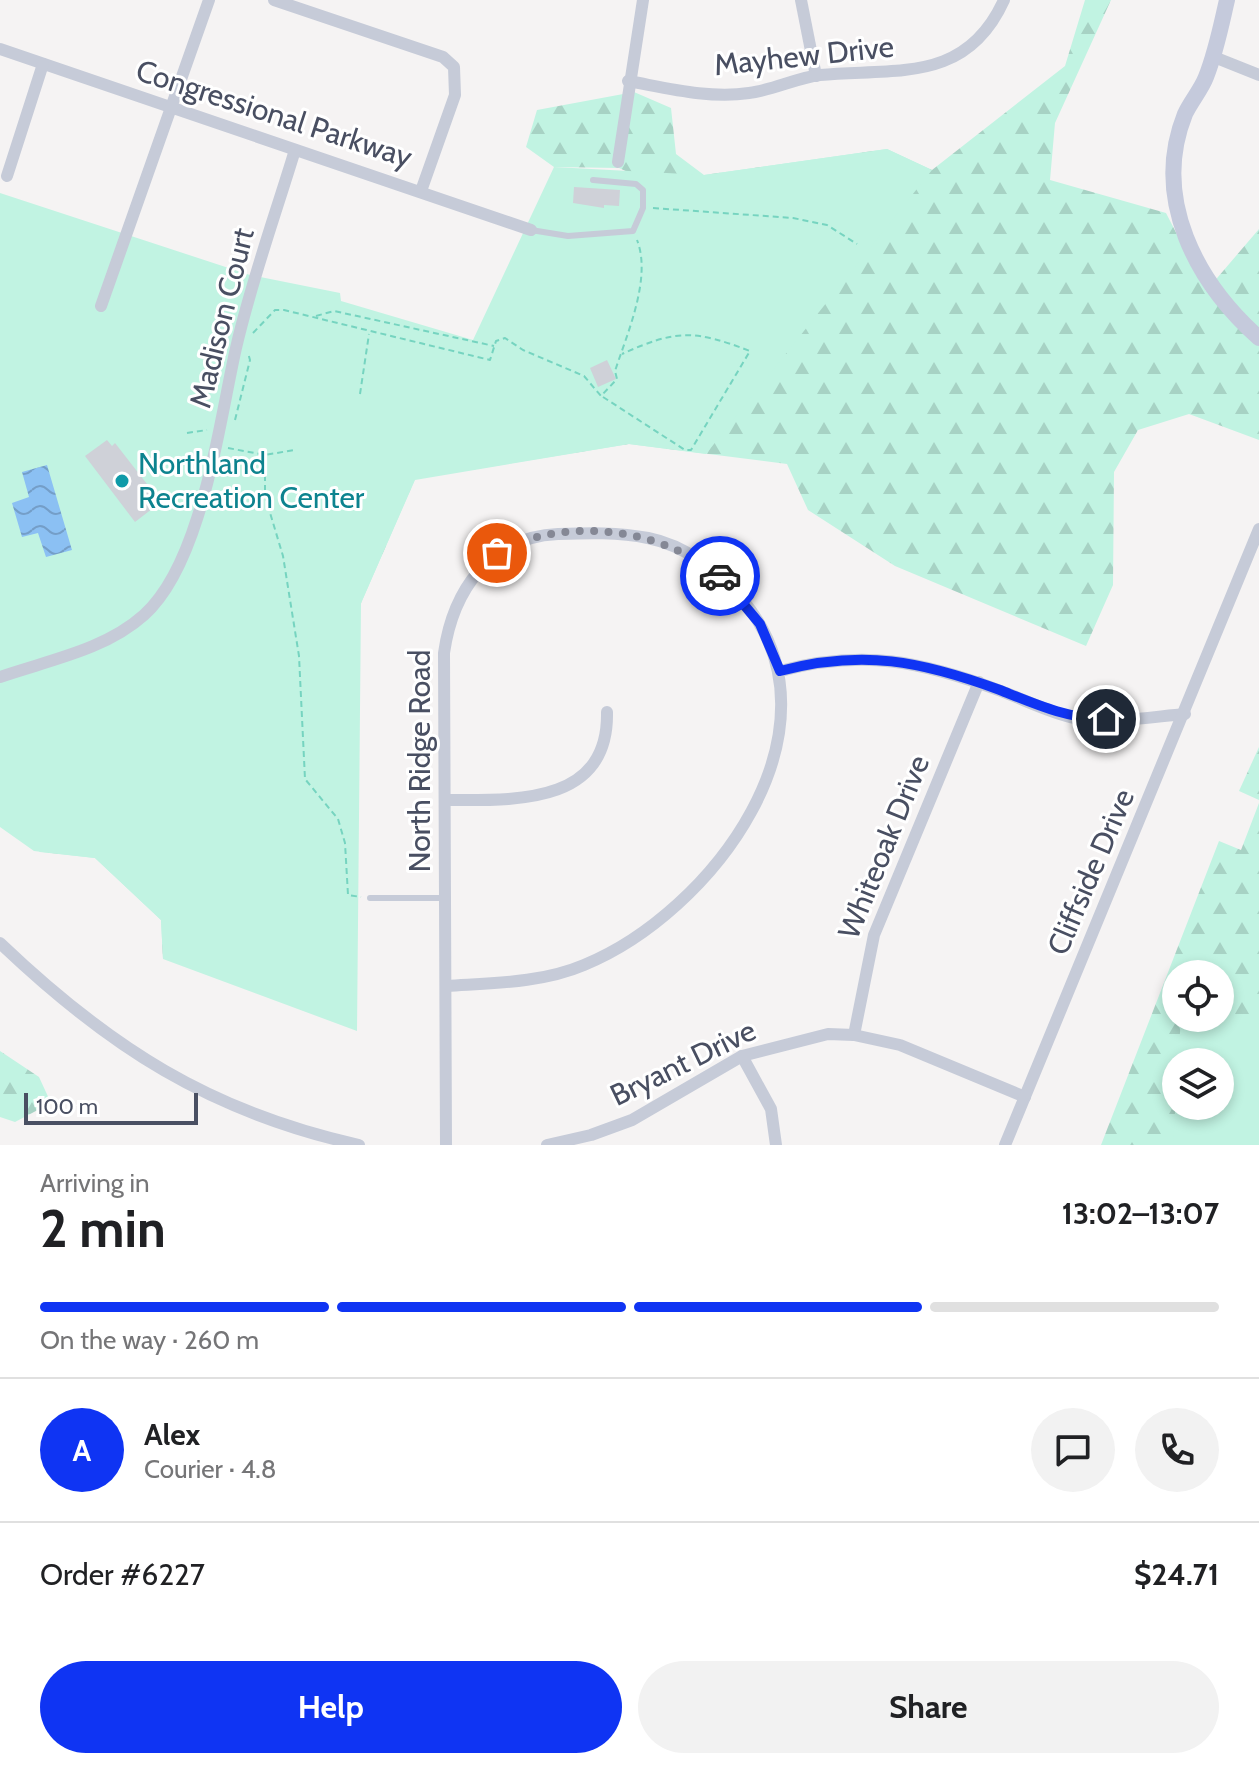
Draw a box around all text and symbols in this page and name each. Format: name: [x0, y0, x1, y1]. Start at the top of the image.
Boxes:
street label: Mayhew Drive: [712, 28, 896, 83]
street label: Congressional Parkway: [131, 51, 417, 176]
street label: Madison Court: [181, 224, 262, 412]
place label: Northland Recreation Center: [138, 445, 365, 516]
marker: Northland Recreation Center: [113, 472, 131, 490]
pin: [463, 519, 531, 587]
icon: bag: [475, 531, 519, 575]
courier: [680, 536, 760, 616]
icon: car: [698, 554, 742, 598]
street label: North Ridge Road: [401, 650, 438, 872]
pin: [1072, 685, 1140, 753]
icon: home: [1084, 697, 1128, 741]
street label: Whiteoak Drive: [830, 750, 937, 944]
street label: Cliffside Drive: [1039, 783, 1142, 960]
map controls: [1162, 960, 1234, 1120]
button: locate: [1162, 960, 1234, 1032]
street label: Bryant Drive: [604, 1011, 762, 1114]
button: layers: [1162, 1048, 1234, 1120]
scale bar: [24, 1089, 198, 1125]
text: 100 m: [36, 1093, 98, 1120]
text: Arriving in: [40, 1167, 150, 1199]
text: 13:02–13:07: [1062, 1195, 1219, 1232]
text: 2 min: [40, 1197, 166, 1260]
text: On the way · 260 m: [40, 1324, 259, 1356]
button: chat: [1031, 1408, 1115, 1492]
button: phone: [1135, 1408, 1219, 1492]
text: Alex: [144, 1416, 200, 1453]
text: A: [73, 1432, 91, 1469]
text: Courier · 4.8: [144, 1453, 277, 1485]
text: Order #6227: [40, 1556, 205, 1593]
text: $24.71: [1134, 1556, 1219, 1593]
button: Help: [40, 1661, 622, 1753]
button: Share: [638, 1661, 1219, 1753]

